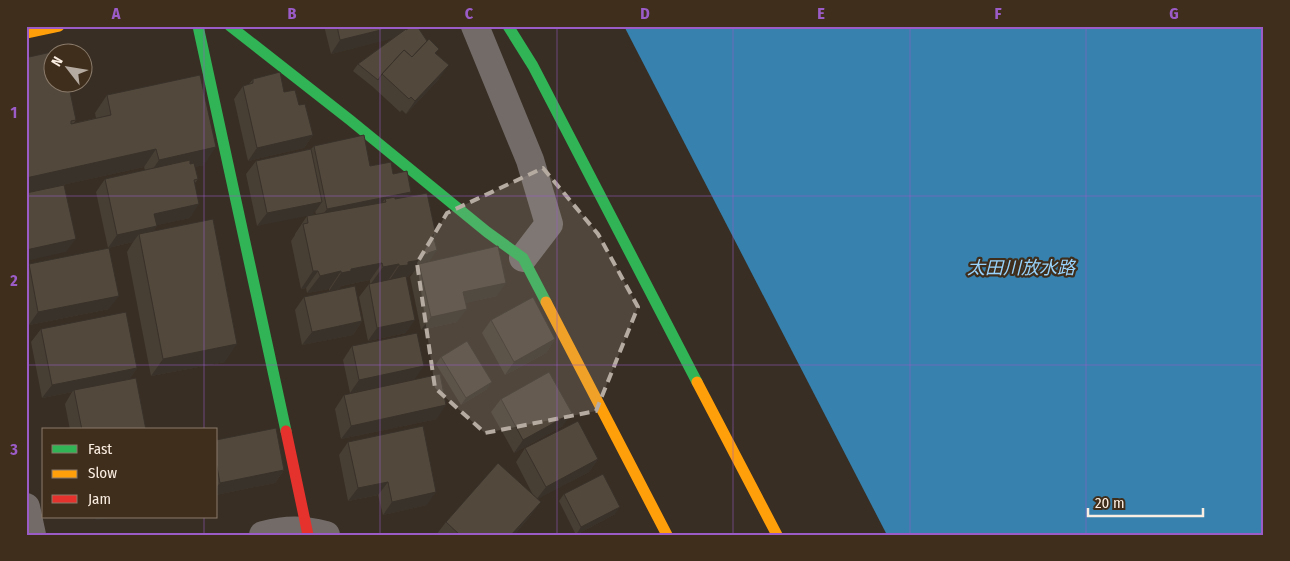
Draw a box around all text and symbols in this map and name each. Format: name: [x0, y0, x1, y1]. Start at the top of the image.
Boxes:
text: A: [111, 4, 121, 23]
text: B: [288, 4, 297, 23]
text: C: [465, 4, 474, 23]
text: D: [640, 4, 650, 23]
text: E: [817, 4, 825, 23]
text: F: [994, 4, 1002, 23]
text: G: [1169, 4, 1179, 23]
north arrow: [42, 42, 92, 92]
text: N: [48, 54, 67, 70]
text: 1: [11, 103, 17, 122]
water label: 太田川放水路: [967, 257, 1077, 279]
text: 2: [9, 271, 18, 290]
legend: [42, 428, 218, 518]
text: 3: [9, 440, 18, 459]
text: Fast: [88, 440, 112, 458]
text: Slow: [88, 464, 117, 482]
scale bar: [1088, 486, 1202, 518]
text: Jam: [88, 490, 111, 508]
text: 20 m: [1095, 494, 1125, 512]

